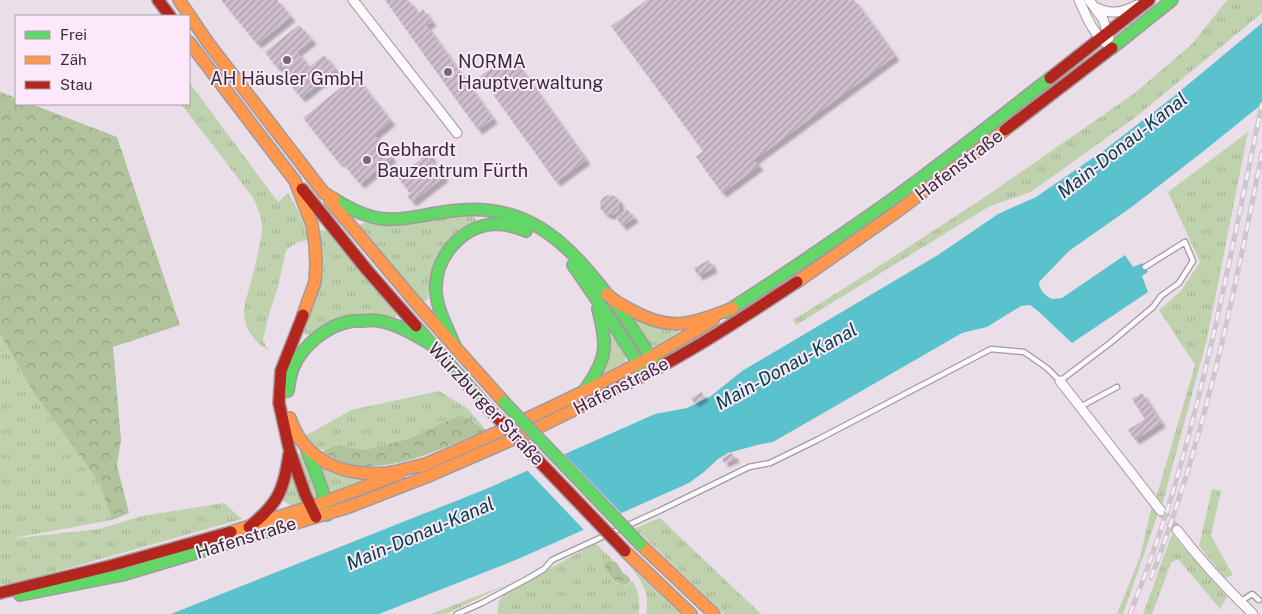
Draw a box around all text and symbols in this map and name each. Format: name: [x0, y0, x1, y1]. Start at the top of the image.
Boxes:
legend: [15, 15, 190, 105]
text: Frei: [60, 26, 87, 43]
text: Zäh: [60, 51, 87, 68]
place label: NORMA Hauptverwaltung: [458, 51, 604, 93]
marker: AH Häusler GmbH: [281, 54, 293, 66]
marker: NORMA Hauptverwaltung: [442, 66, 454, 78]
place label: AH Häusler GmbH: [210, 68, 364, 89]
text: Stau: [60, 76, 93, 93]
water label: Main-Donau-Kanal: [1053, 87, 1191, 203]
street label: Hafenstraße: [911, 125, 1007, 204]
place label: Gebhardt Bauzentrum Fürth: [377, 139, 528, 181]
marker: Gebhardt Bauzentrum Fürth: [361, 154, 373, 166]
water label: Main-Donau-Kanal: [711, 318, 861, 414]
street label: Würzburger Straße: [424, 338, 549, 469]
street label: Hafenstraße: [570, 353, 672, 419]
water label: Main-Donau-Kanal: [343, 492, 497, 574]
street label: Hafenstraße: [193, 512, 299, 563]

